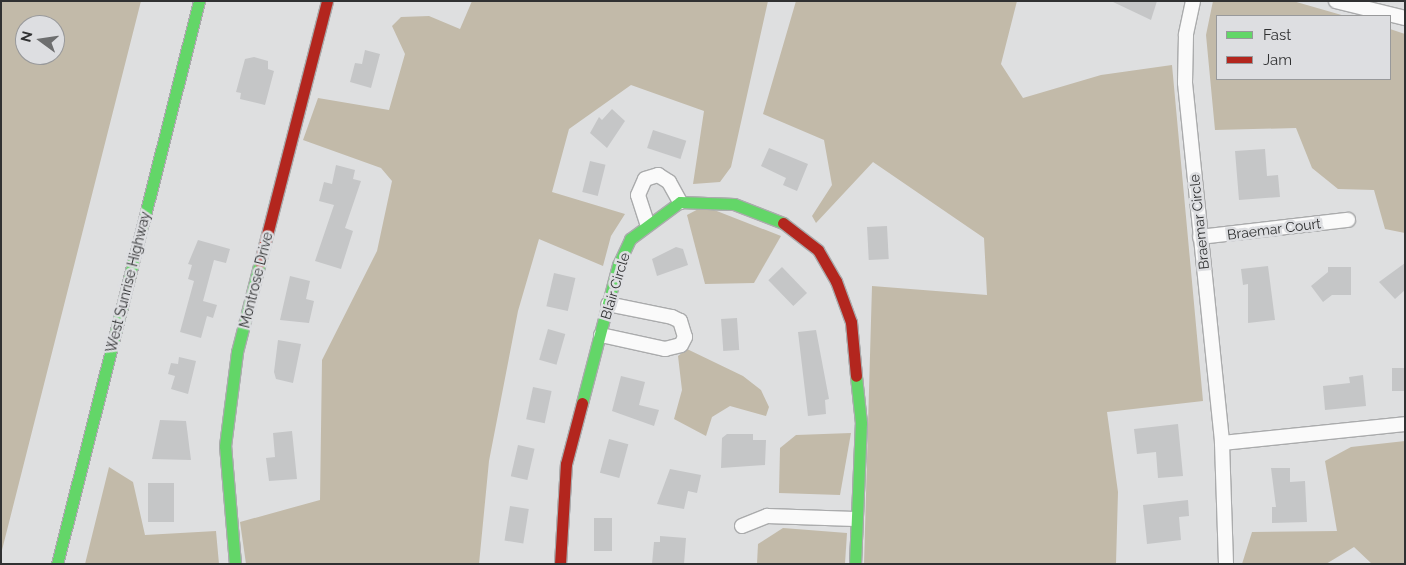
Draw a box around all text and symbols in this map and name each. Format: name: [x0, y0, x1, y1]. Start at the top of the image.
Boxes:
north arrow: [15, 15, 65, 65]
legend: [1216, 15, 1391, 80]
text: Fast: [1263, 26, 1291, 44]
text: N: [17, 29, 35, 44]
text: Jam: [1263, 51, 1292, 69]
street label: Braemar Circle: [1186, 173, 1212, 271]
street label: West Sunrise Highway: [102, 210, 154, 354]
street label: Braemar Court: [1226, 215, 1322, 243]
street label: Montrose Drive: [236, 230, 276, 330]
street label: Blair Circle: [597, 250, 633, 322]

